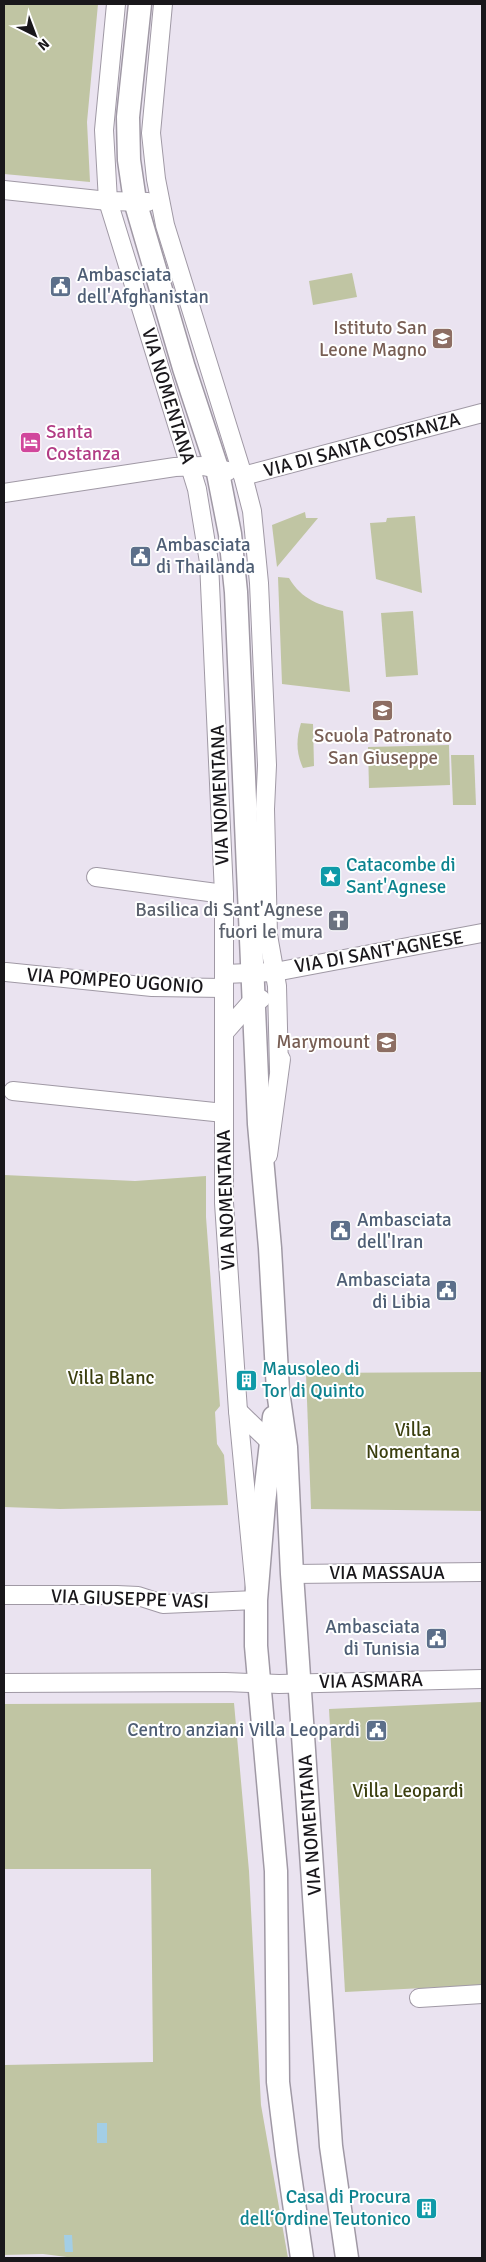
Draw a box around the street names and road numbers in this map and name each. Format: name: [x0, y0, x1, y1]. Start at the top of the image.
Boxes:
street label: VIA NOMENTANA: [136, 325, 200, 467]
street label: VIA DI SANTA COSTANZA: [261, 407, 463, 483]
street label: VIA NOMENTANA: [206, 724, 234, 866]
street label: VIA DI SANT'AGNESE: [293, 925, 465, 979]
street label: VIA POMPEO UGONIO: [26, 963, 204, 999]
street label: VIA NOMENTANA: [212, 1129, 240, 1271]
street label: VIA MASSAUA: [329, 1561, 445, 1585]
street label: VIA GIUSEPPE VASI: [50, 1584, 210, 1614]
street label: VIA ASMARA: [319, 1668, 424, 1694]
street label: VIA NOMENTANA: [293, 1753, 327, 1896]

